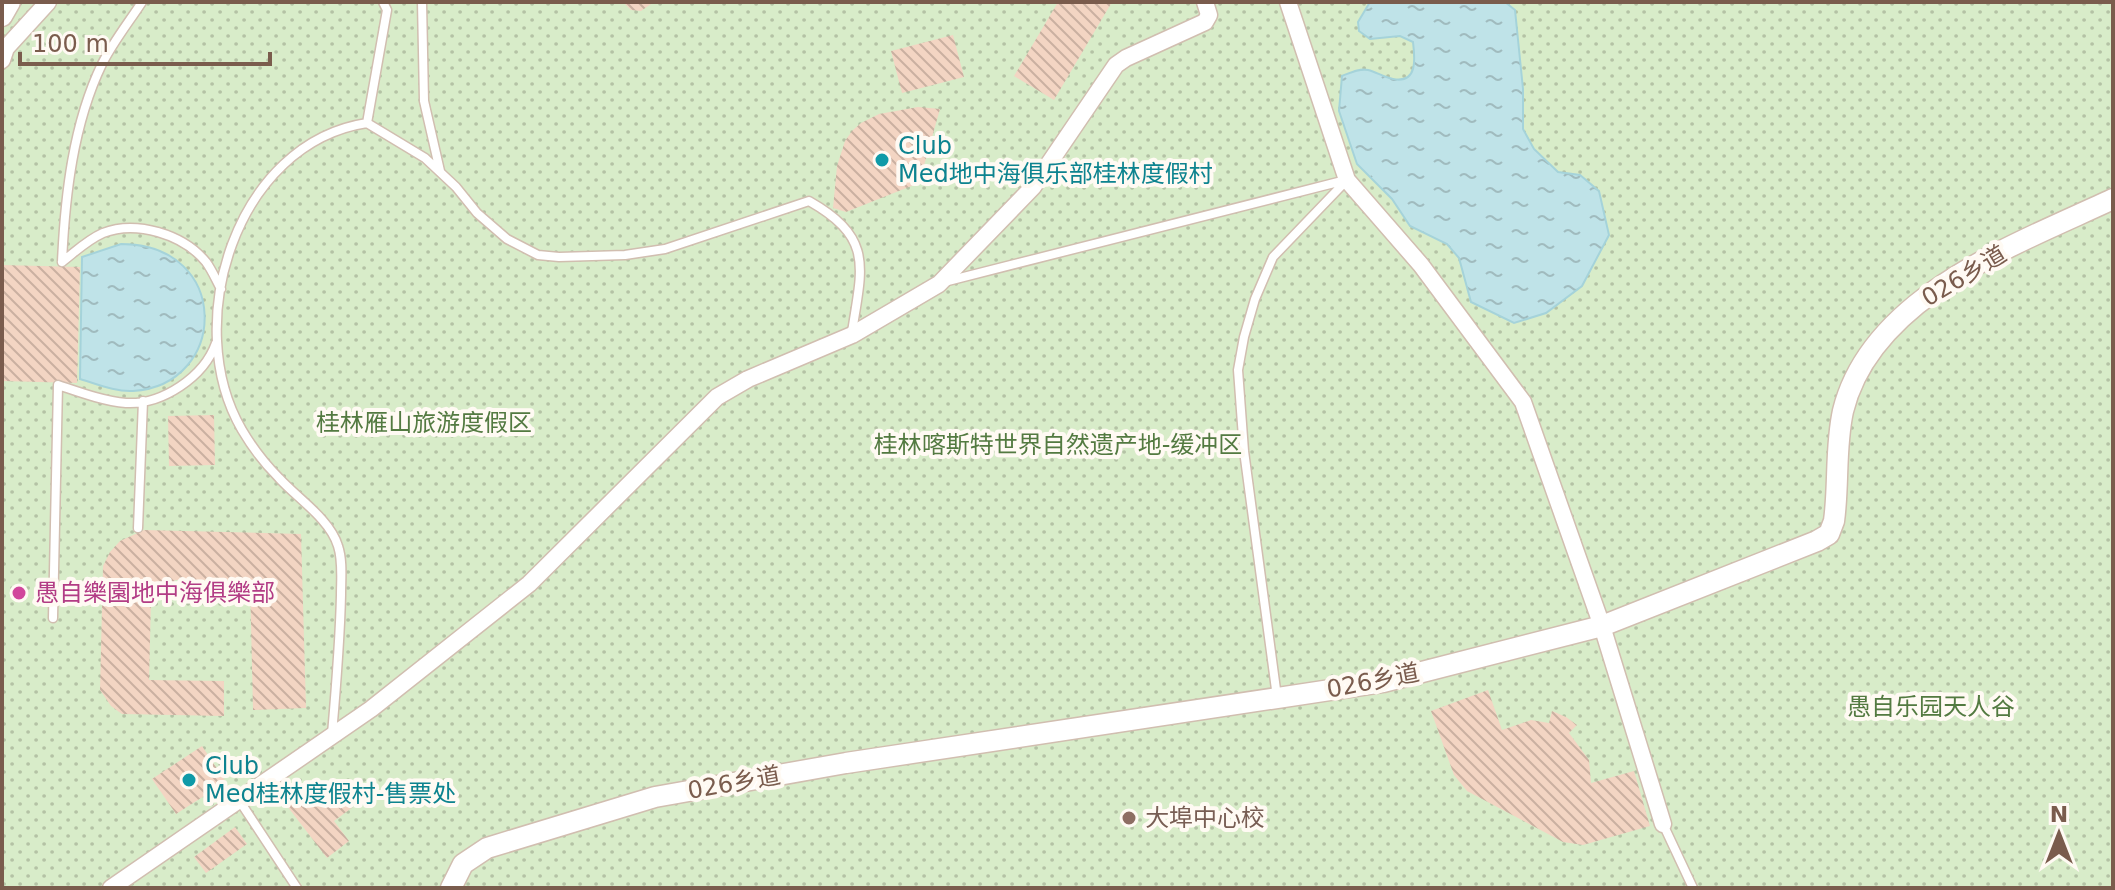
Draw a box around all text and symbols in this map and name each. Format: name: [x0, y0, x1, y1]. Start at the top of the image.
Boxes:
scale bar: [20, 16, 270, 66]
text: 100 m: [32, 30, 109, 58]
place label: Club Med地中海俱乐部桂林度假村: [898, 132, 1213, 188]
marker: Club Med地中海俱乐部桂林度假村: [873, 151, 891, 169]
street label: 026乡道: [1917, 240, 2011, 312]
park label: 桂林雁山旅游度假区: [316, 409, 532, 437]
park label: 桂林喀斯特世界自然遗产地-缓冲区: [874, 431, 1242, 459]
place label: 愚自樂園地中海俱樂部: [35, 579, 275, 607]
marker: 愚自樂園地中海俱樂部: [10, 584, 28, 602]
street label: 026乡道: [1324, 658, 1422, 704]
park label: 愚自乐园天人谷: [1847, 693, 2015, 721]
place label: Club Med桂林度假村-售票处: [205, 752, 456, 808]
street label: 026乡道: [685, 761, 783, 805]
marker: Club Med桂林度假村-售票处: [180, 771, 198, 789]
north arrow: [2019, 794, 2099, 874]
text: N: [2050, 802, 2068, 827]
place label: 大埠中心校: [1145, 804, 1265, 832]
marker: 大埠中心校: [1120, 809, 1138, 827]

